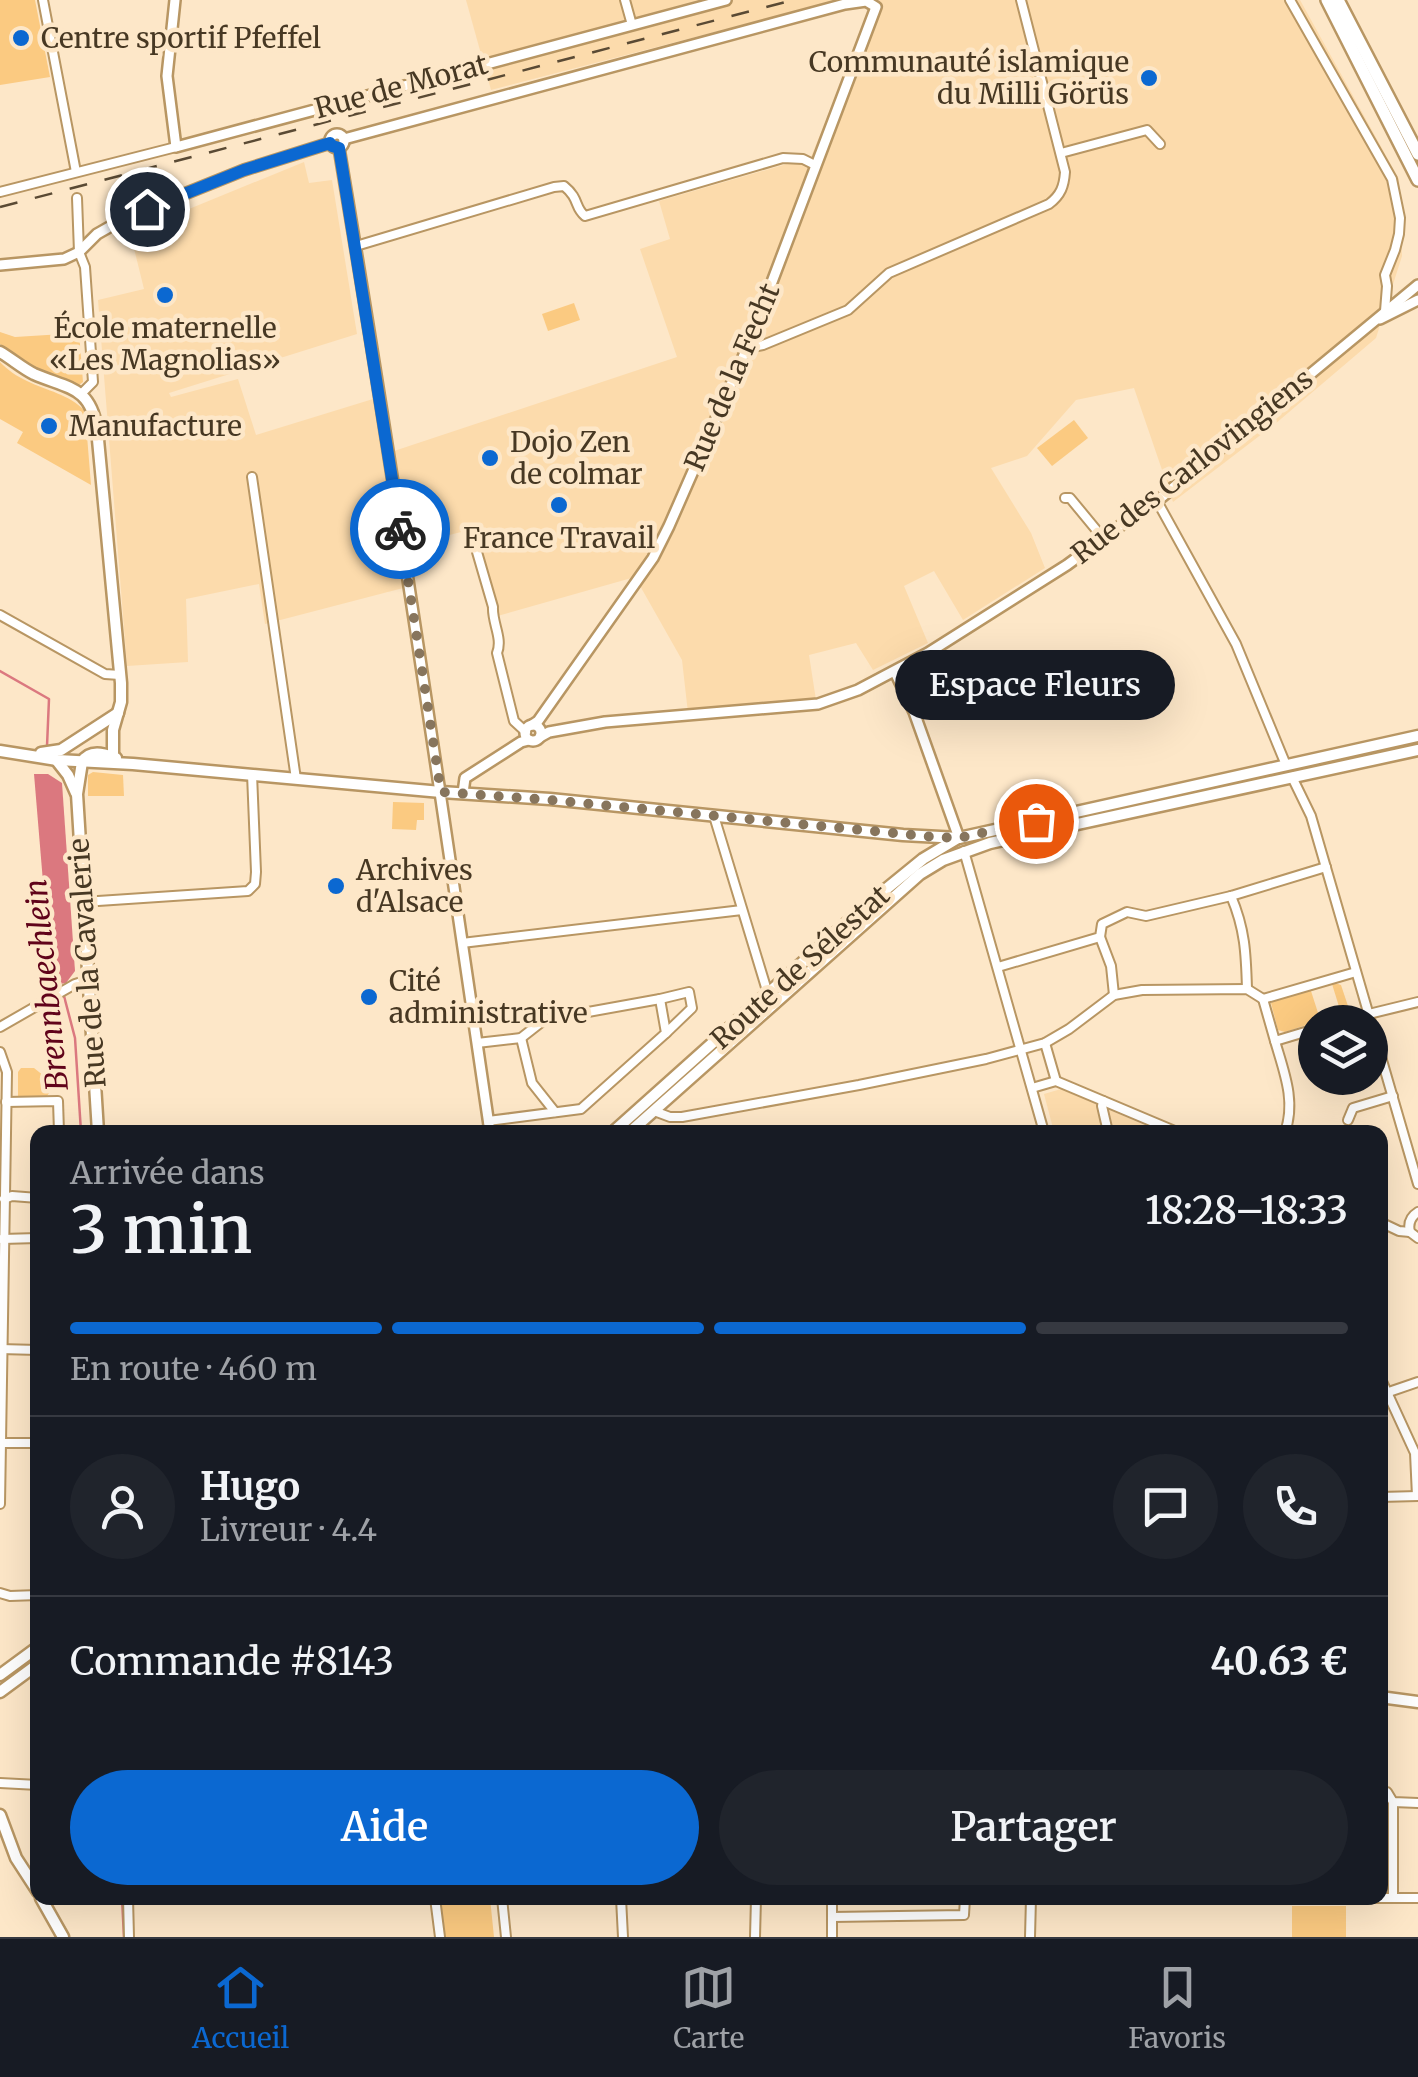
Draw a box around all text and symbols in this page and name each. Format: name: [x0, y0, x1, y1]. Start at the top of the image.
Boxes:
place label: Centre sportif Pfeffel: [41, 20, 321, 56]
marker: Centre sportif Pfeffel: [10, 27, 32, 49]
place label: Communauté islamique du Milli Görüs: [809, 44, 1129, 112]
street label: Rue de Morat: [310, 46, 492, 126]
marker: Communauté islamique du Milli Görüs: [1138, 67, 1160, 89]
pin: [105, 167, 190, 252]
icon: home: [120, 182, 175, 237]
street label: Rue de la Fecht: [676, 278, 788, 476]
marker: École maternelle «Les Magnolias»: [154, 284, 176, 306]
place label: École maternelle «Les Magnolias»: [49, 310, 281, 378]
street label: Rue des Carlovingiens: [1064, 360, 1320, 572]
place label: Manufacture: [69, 408, 242, 444]
marker: Manufacture: [38, 415, 60, 437]
place label: Dojo Zen de colmar: [510, 424, 643, 492]
marker: Dojo Zen de colmar: [479, 447, 501, 469]
courier: [350, 479, 450, 579]
marker: France Travail: [548, 494, 570, 516]
icon: bike: [373, 502, 428, 557]
place label: France Travail: [463, 520, 655, 556]
callout: Espace Fleurs: [896, 651, 1176, 721]
text: Espace Fleurs: [929, 665, 1141, 705]
pin: [994, 779, 1079, 864]
icon: bag: [1009, 794, 1064, 849]
street label: Rue de la Cavalerie: [60, 837, 114, 1089]
place label: Archives d'Alsace: [355, 852, 473, 920]
marker: Archives d'Alsace: [325, 875, 347, 897]
water label: Brennbaechlein: [16, 877, 76, 1093]
street label: Route de Sélestat: [703, 877, 897, 1057]
place label: Cité administrative: [389, 963, 588, 1031]
marker: Cité administrative: [358, 986, 380, 1008]
map controls: [1298, 1005, 1388, 1095]
button: layers: [1298, 1005, 1388, 1095]
text: Arrivée dans: [70, 1153, 265, 1193]
text: 18:28–18:33: [1145, 1187, 1348, 1234]
text: 3 min: [70, 1189, 252, 1271]
text: En route · 460 m: [70, 1349, 317, 1389]
button: person: [70, 1454, 175, 1559]
button: chat: [1113, 1454, 1218, 1559]
button: phone: [1243, 1454, 1348, 1559]
text: Hugo: [200, 1463, 300, 1510]
text: Livreur · 4.4: [200, 1510, 377, 1550]
text: Commande #8143: [70, 1638, 394, 1685]
text: 40.63 €: [1210, 1638, 1348, 1685]
button: Aide: [70, 1770, 699, 1885]
button: Partager: [719, 1770, 1348, 1885]
tab: Accueil: [192, 1960, 289, 2056]
tab: Carte: [673, 1960, 744, 2056]
tab: Favoris: [1128, 1960, 1226, 2056]

